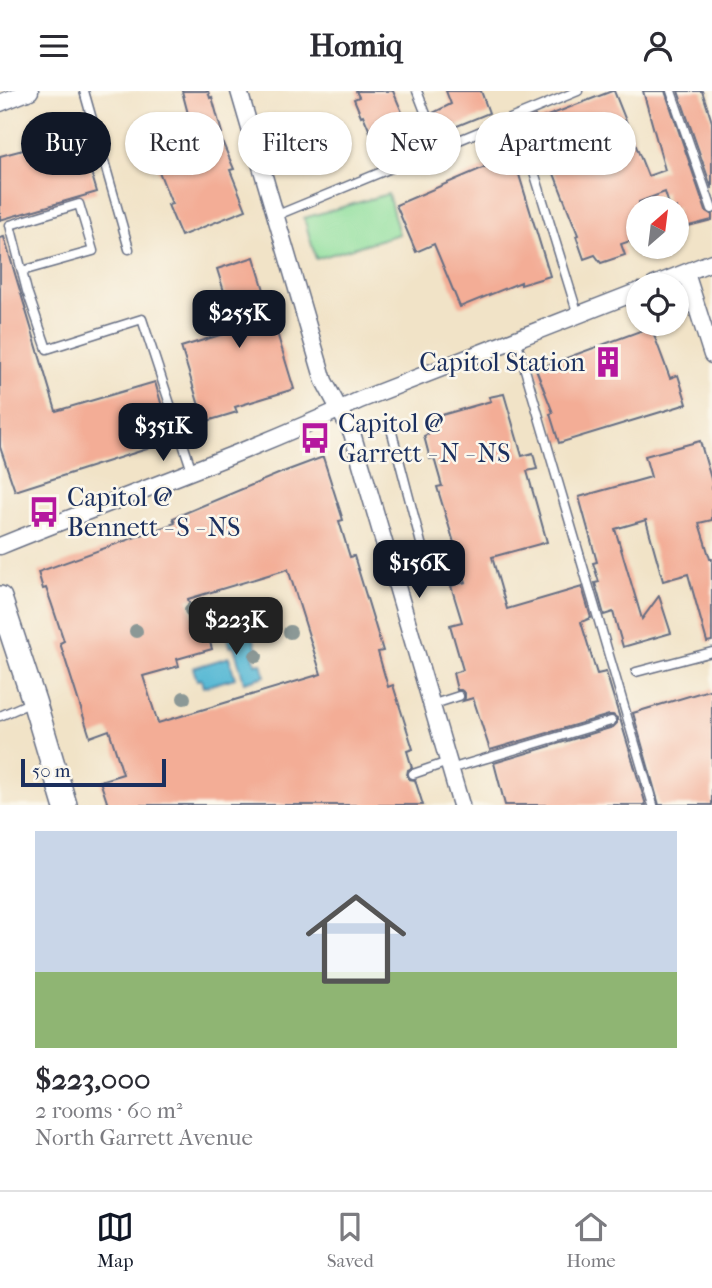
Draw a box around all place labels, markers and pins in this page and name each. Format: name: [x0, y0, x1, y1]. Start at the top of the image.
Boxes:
pin: $255K: [190, 291, 288, 350]
building icon: Capitol Station: [591, 345, 625, 379]
place label: Capitol Station: [419, 347, 585, 378]
pin: $351K: [114, 403, 212, 463]
place label: Capitol @ Garrett - N - NS: [338, 408, 510, 469]
bus stop icon: Capitol @ Garrett - N - NS: [298, 421, 332, 455]
place label: Capitol @ Bennett - S - NS: [67, 482, 240, 543]
bus stop icon: Capitol @ Bennett - S - NS: [27, 495, 61, 529]
pin: $156K: [370, 540, 468, 600]
pin: $223K: [187, 597, 285, 657]

